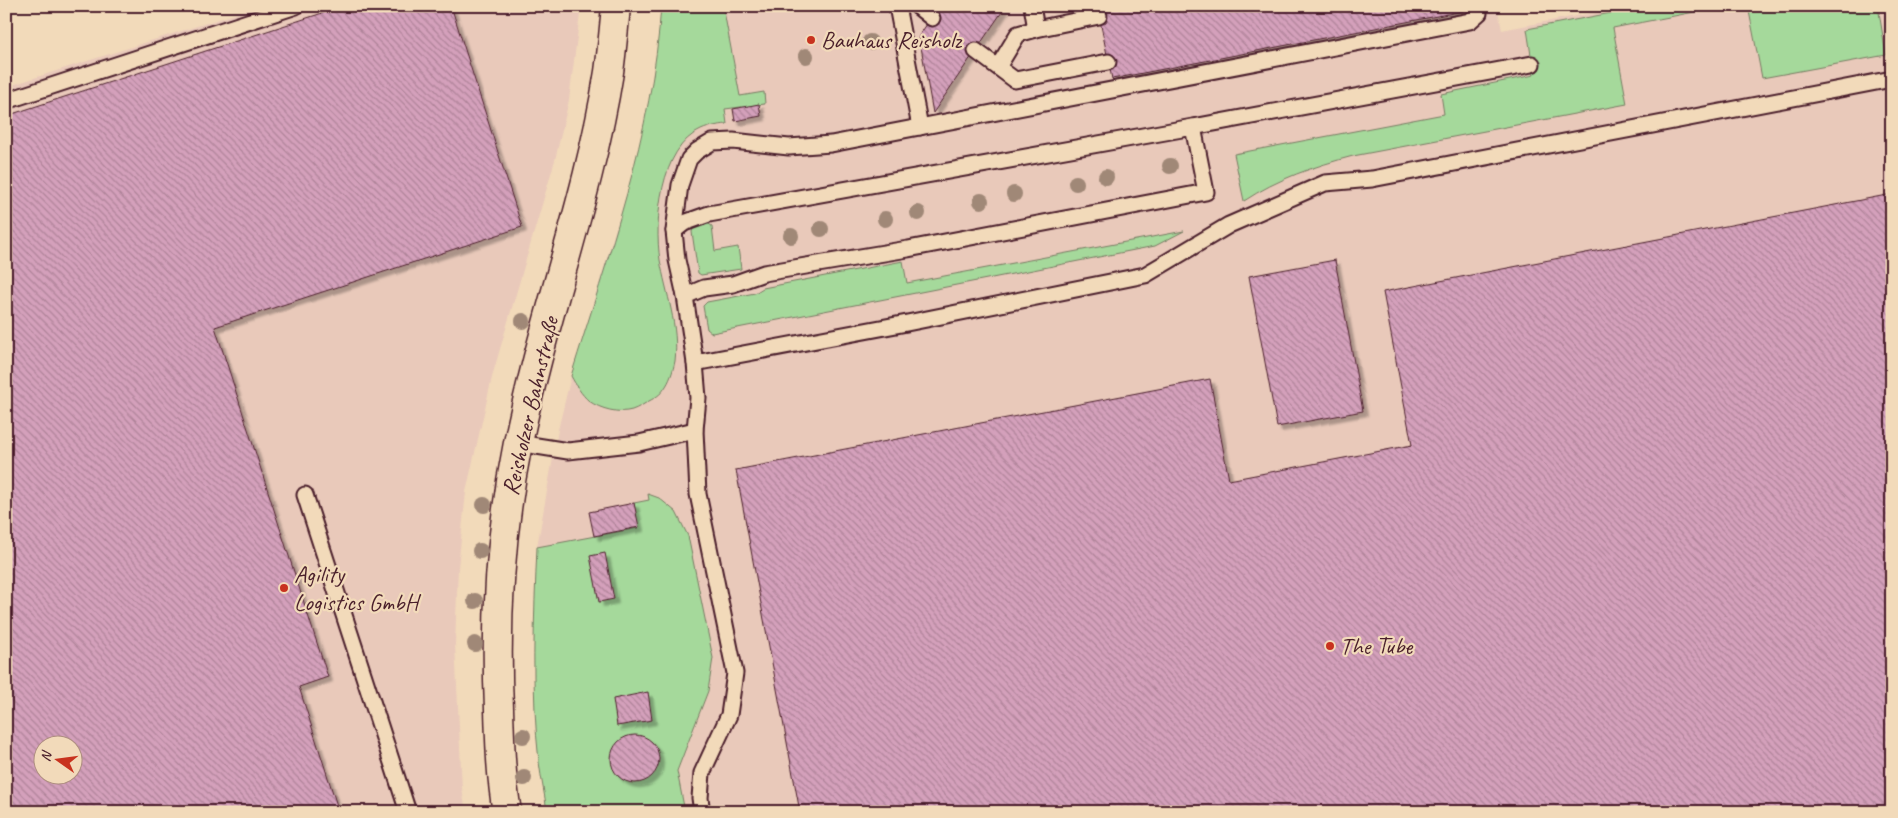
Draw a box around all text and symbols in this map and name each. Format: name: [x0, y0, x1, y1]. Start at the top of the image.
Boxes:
place label: Bauhaus Reisholz: [821, 25, 962, 55]
marker: Bauhaus Reisholz: [805, 34, 817, 46]
street label: Reisholzer Bahnstraße: [495, 312, 566, 498]
place label: Agility Logistics GmbH: [294, 559, 421, 617]
marker: Agility Logistics GmbH: [278, 582, 290, 594]
place label: The Tube: [1340, 631, 1414, 661]
marker: The Tube: [1324, 640, 1336, 652]
north arrow: [32, 736, 82, 786]
text: N: [37, 748, 56, 763]

